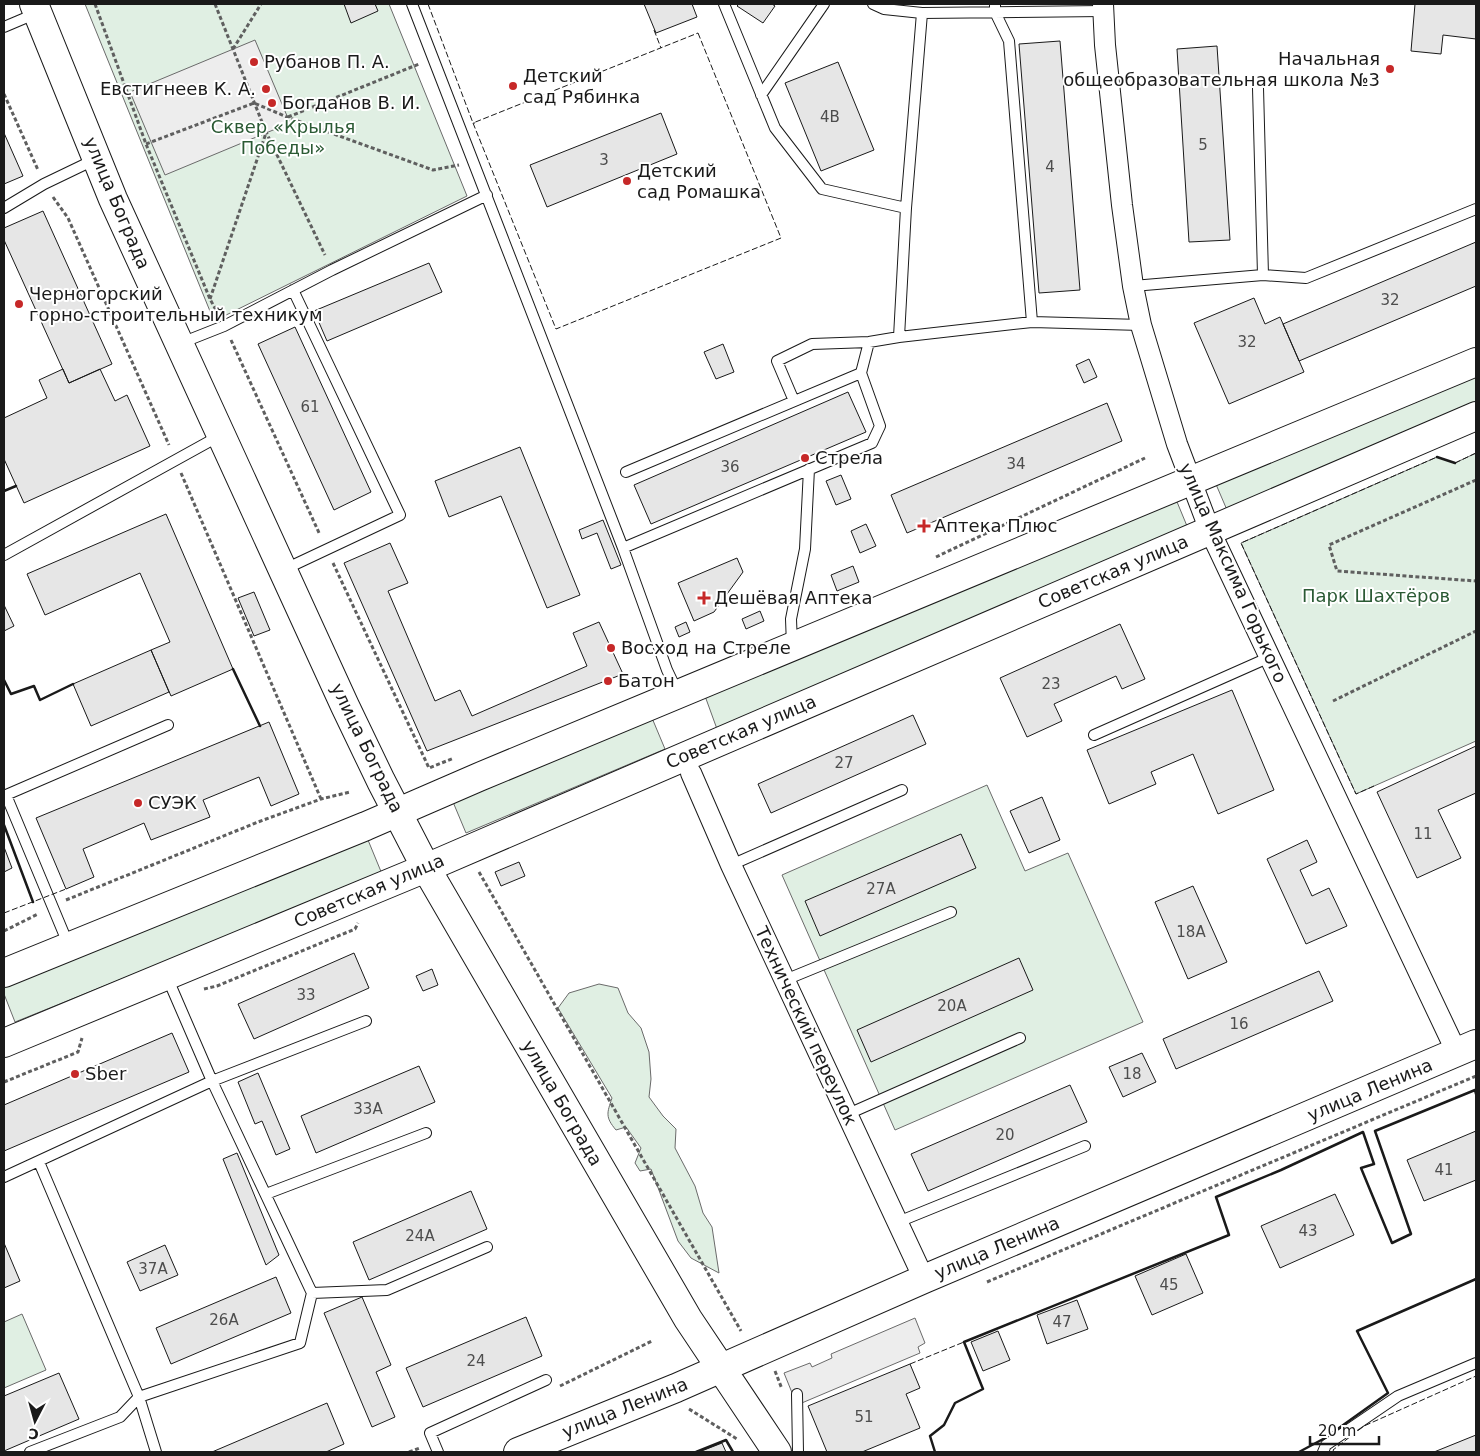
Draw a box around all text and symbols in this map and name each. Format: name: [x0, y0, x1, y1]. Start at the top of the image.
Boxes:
place label: Начальная общеобразовательная школа №3: [1063, 48, 1380, 90]
place label: Рубанов П. А.: [264, 51, 390, 72]
marker: Рубанов П. А.: [248, 56, 260, 68]
marker: Начальная общеобразовательная школа №3: [1384, 63, 1396, 75]
place label: Детский сад Рябинка: [523, 65, 640, 107]
place label: Евстигнеев К. А.: [100, 78, 256, 99]
marker: Детский сад Рябинка: [507, 80, 519, 92]
marker: Евстигнеев К. А.: [260, 83, 272, 95]
place label: Богданов В. И.: [282, 92, 420, 113]
marker: Богданов В. И.: [266, 97, 278, 109]
house number: 4В: [820, 108, 840, 126]
park label: Сквер «Крылья Победы»: [211, 116, 355, 158]
street label: улица Бограда: [80, 134, 155, 272]
house number: 5: [1198, 136, 1208, 154]
house number: 3: [599, 151, 609, 169]
house number: 4: [1045, 158, 1055, 176]
place label: Детский сад Ромашка: [637, 160, 761, 202]
marker: Детский сад Ромашка: [621, 175, 633, 187]
place label: Черногорский горно-строительный техникум: [29, 283, 323, 325]
house number: 32: [1380, 291, 1400, 309]
marker: Черногорский горно-строительный техникум: [13, 298, 25, 310]
house number: 32: [1237, 333, 1257, 351]
house number: 61: [300, 398, 320, 416]
place label: Стрела: [815, 447, 883, 468]
marker: Стрела: [799, 452, 811, 464]
house number: 34: [1006, 455, 1026, 473]
house number: 36: [720, 458, 740, 476]
street label: улица Максима Горького: [1175, 460, 1292, 686]
place label: Аптека Плюс: [934, 515, 1057, 536]
marker: Аптека Плюс: [918, 520, 930, 532]
street label: Советская улица: [1034, 530, 1191, 613]
park label: Парк Шахтёров: [1302, 585, 1450, 606]
place label: Дешёвая Аптека: [714, 587, 872, 608]
marker: Дешёвая Аптека: [698, 592, 710, 604]
place label: Восход на Стреле: [621, 637, 791, 658]
marker: Восход на Стреле: [605, 642, 617, 654]
place label: Батон: [618, 670, 675, 691]
marker: Батон: [602, 675, 614, 687]
house number: 23: [1041, 675, 1061, 693]
street label: улица Бограда: [327, 680, 408, 816]
street label: Советская улица: [662, 690, 819, 773]
house number: 27: [834, 754, 854, 772]
place label: СУЭК: [148, 792, 197, 813]
marker: СУЭК: [132, 797, 144, 809]
house number: 11: [1413, 825, 1433, 843]
street label: Советская улица: [290, 849, 447, 932]
house number: 27А: [866, 880, 896, 898]
street label: Технический переулок: [751, 922, 862, 1129]
house number: 18А: [1176, 923, 1206, 941]
house number: 33: [296, 986, 316, 1004]
house number: 20А: [937, 997, 967, 1015]
house number: 16: [1229, 1015, 1249, 1033]
street label: улица Бограда: [518, 1036, 607, 1169]
street label: улица Ленина: [1304, 1054, 1435, 1125]
place label: Sber: [85, 1063, 127, 1084]
house number: 18: [1122, 1065, 1142, 1083]
marker: Sber: [69, 1068, 81, 1080]
house number: 33А: [353, 1100, 383, 1118]
house number: 20: [995, 1126, 1015, 1144]
house number: 41: [1434, 1161, 1454, 1179]
street label: улица Ленина: [931, 1212, 1062, 1283]
house number: 43: [1298, 1222, 1318, 1240]
house number: 24А: [405, 1227, 435, 1245]
house number: 37А: [138, 1260, 168, 1278]
house number: 45: [1159, 1276, 1179, 1294]
house number: 26А: [209, 1311, 239, 1329]
house number: 47: [1052, 1313, 1072, 1331]
house number: 24: [466, 1352, 486, 1370]
street label: улица Ленина: [559, 1373, 691, 1442]
north arrow: [10, 1396, 60, 1446]
house number: 51: [854, 1408, 874, 1426]
scale bar: [1310, 1414, 1379, 1446]
text: 20 m: [1318, 1422, 1356, 1440]
text: С: [28, 1425, 40, 1442]

